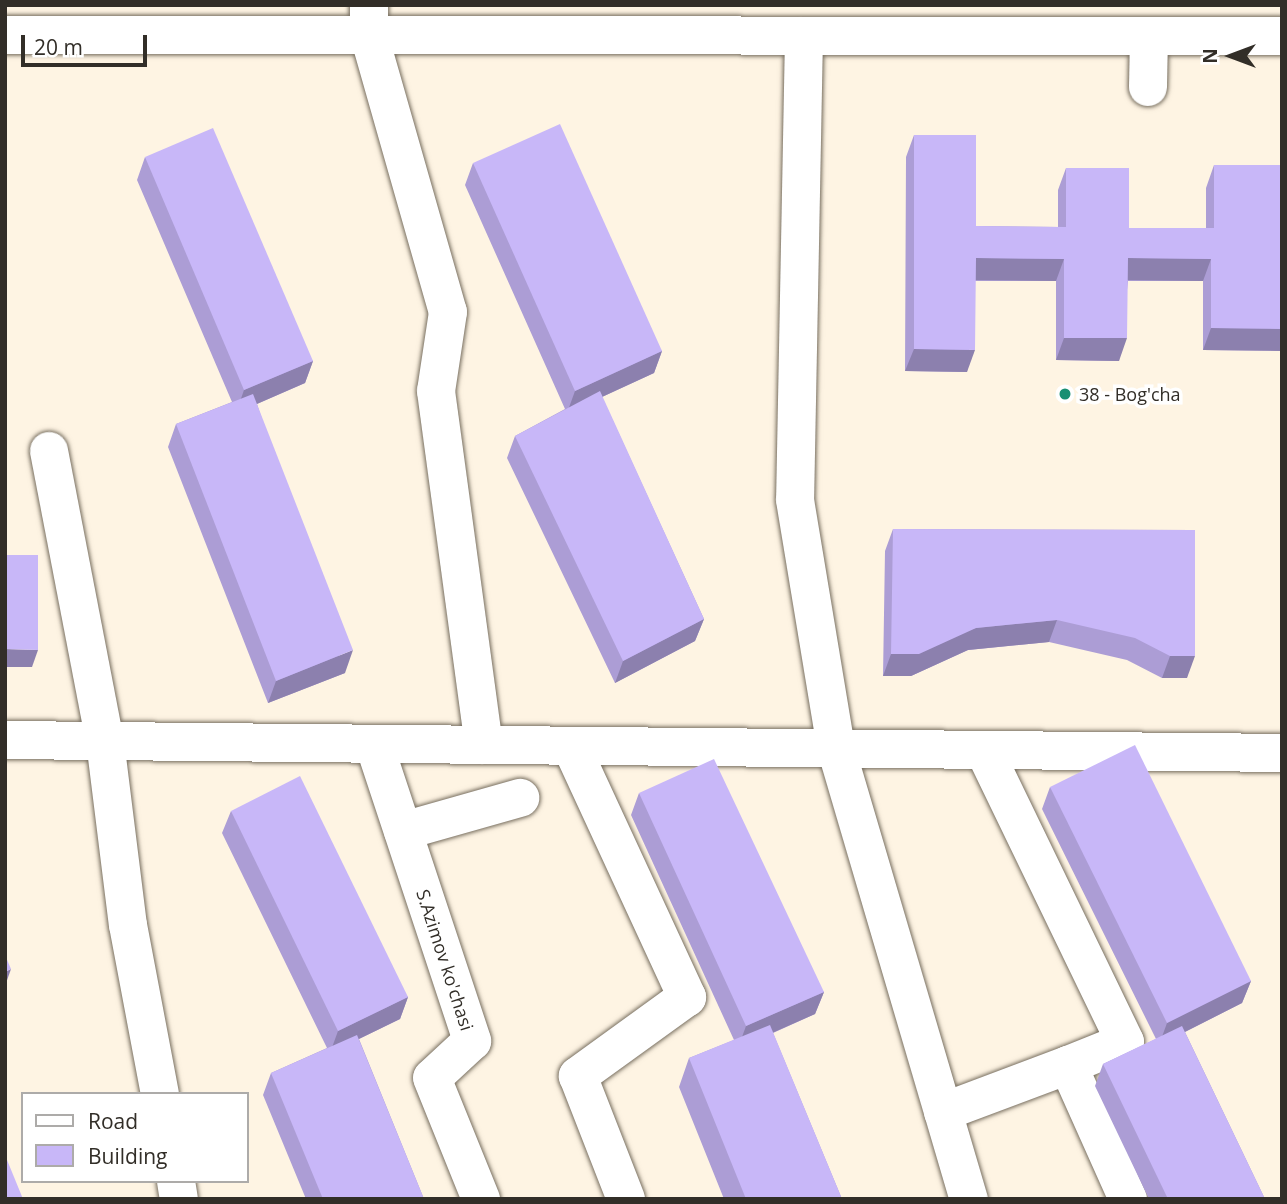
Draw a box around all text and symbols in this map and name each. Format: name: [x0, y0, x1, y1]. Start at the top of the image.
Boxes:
scale bar: [24, 21, 150, 65]
north arrow: [1196, 21, 1266, 91]
text: 20 m: [34, 33, 83, 61]
text: N: [1197, 48, 1223, 64]
place label: 38 - Bog'cha: [1079, 383, 1181, 405]
marker: 38 - Bog'cha: [1057, 386, 1073, 402]
street label: S.Azimov ko'chasi: [412, 887, 478, 1033]
legend: [21, 1092, 248, 1183]
text: Road: [88, 1107, 138, 1135]
text: Building: [88, 1142, 167, 1170]

